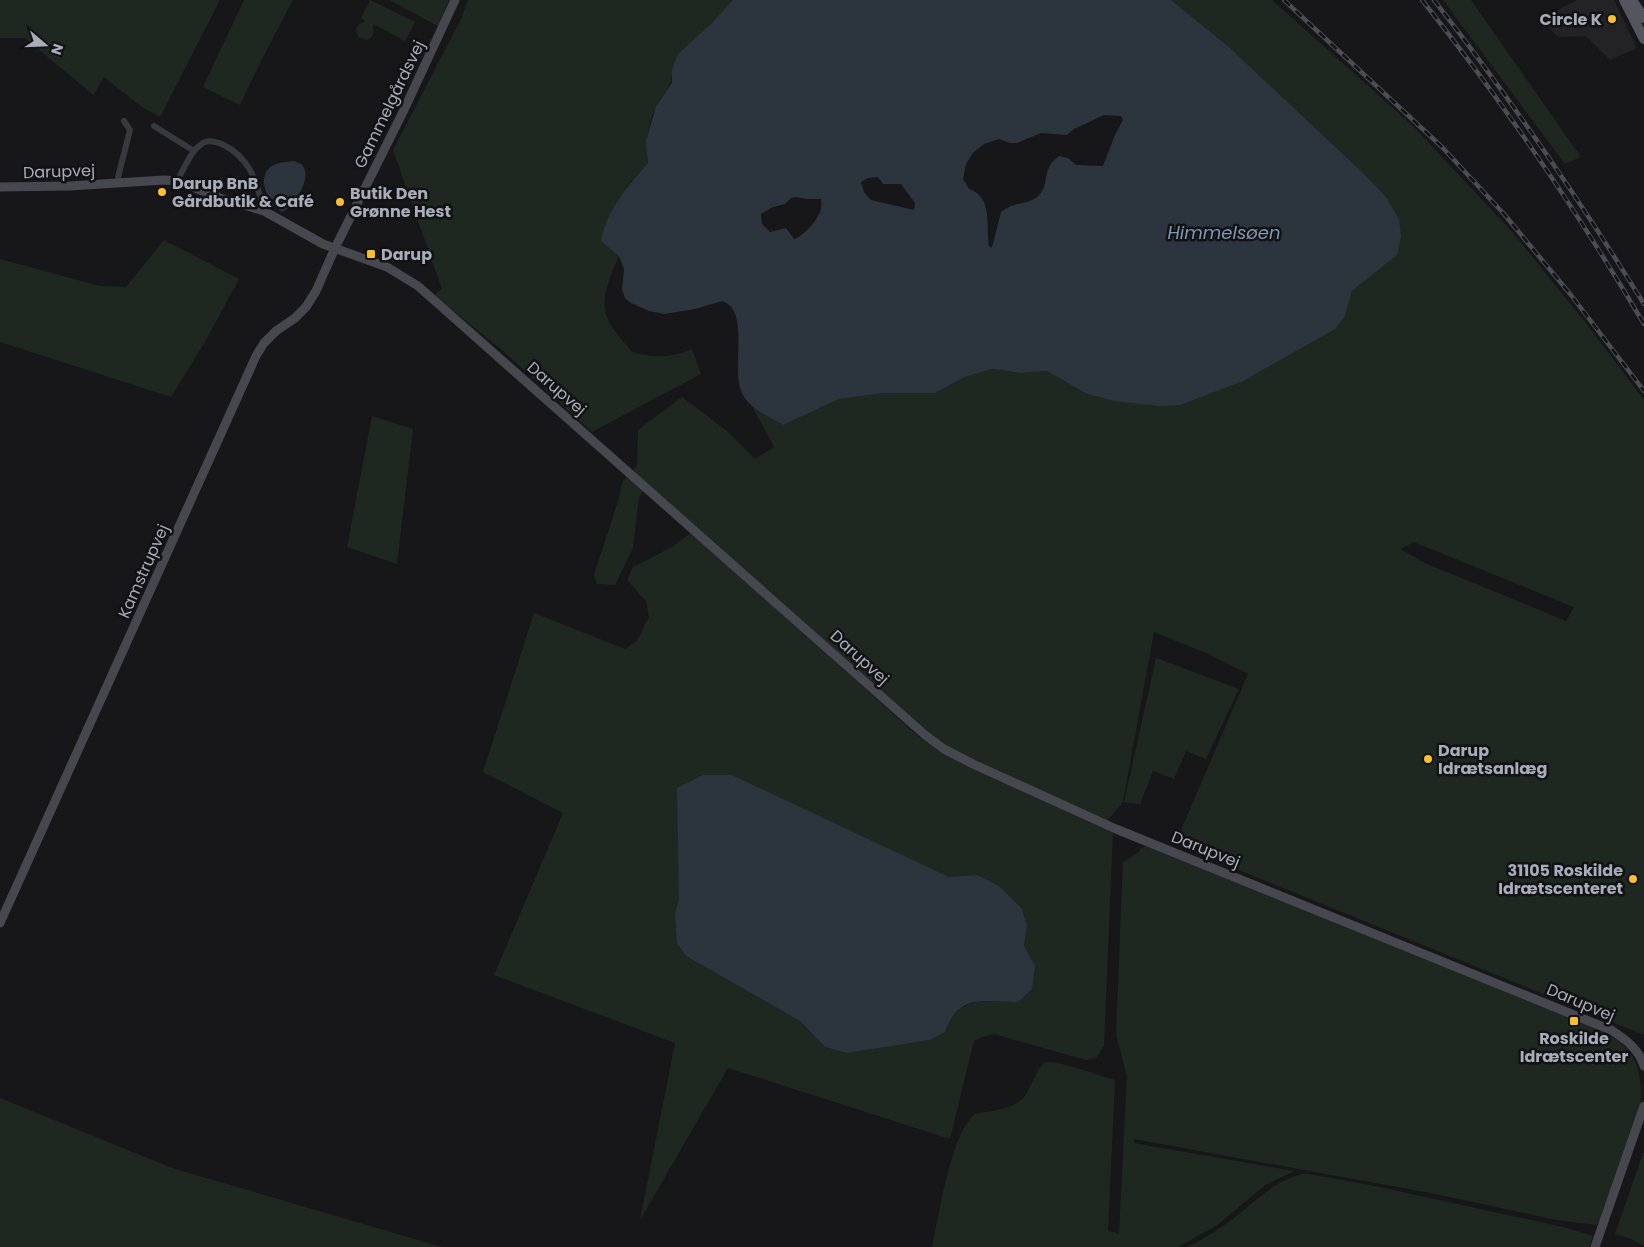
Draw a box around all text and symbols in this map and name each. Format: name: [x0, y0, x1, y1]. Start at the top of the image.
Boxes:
place label: Circle K: [1539, 8, 1602, 31]
marker: Circle K: [1606, 13, 1618, 25]
north arrow: [20, 20, 70, 70]
street label: Gammelgårdsvej: [348, 36, 430, 172]
text: N: [46, 41, 68, 57]
street label: Darupvej: [23, 159, 95, 184]
place label: Darup BnB Gårdbutik & Café: [172, 172, 314, 213]
place label: Butik Den Grønne Hest: [350, 182, 451, 223]
marker: Darup BnB Gårdbutik & Café: [156, 186, 168, 198]
marker: Butik Den Grønne Hest: [334, 196, 346, 208]
water label: Himmelsøen: [1167, 220, 1281, 245]
place label: Darup: [381, 243, 432, 266]
marker: Darup: [365, 248, 377, 260]
street label: Darupvej: [522, 356, 591, 421]
street label: Kamstrupvej: [112, 520, 174, 622]
street label: Darupvej: [825, 625, 894, 690]
place label: Darup Idrætsanlæg: [1438, 739, 1547, 780]
marker: Darup Idrætsanlæg: [1422, 753, 1434, 765]
street label: Darupvej: [1168, 825, 1244, 874]
place label: 31105 Roskilde Idrætscenteret: [1498, 859, 1623, 900]
marker: 31105 Roskilde Idrætscenteret: [1627, 873, 1639, 885]
street label: Darupvej: [1543, 978, 1618, 1027]
marker: Roskilde Idrætscenter: [1568, 1015, 1580, 1027]
place label: Roskilde Idrætscenter: [1520, 1027, 1628, 1068]

